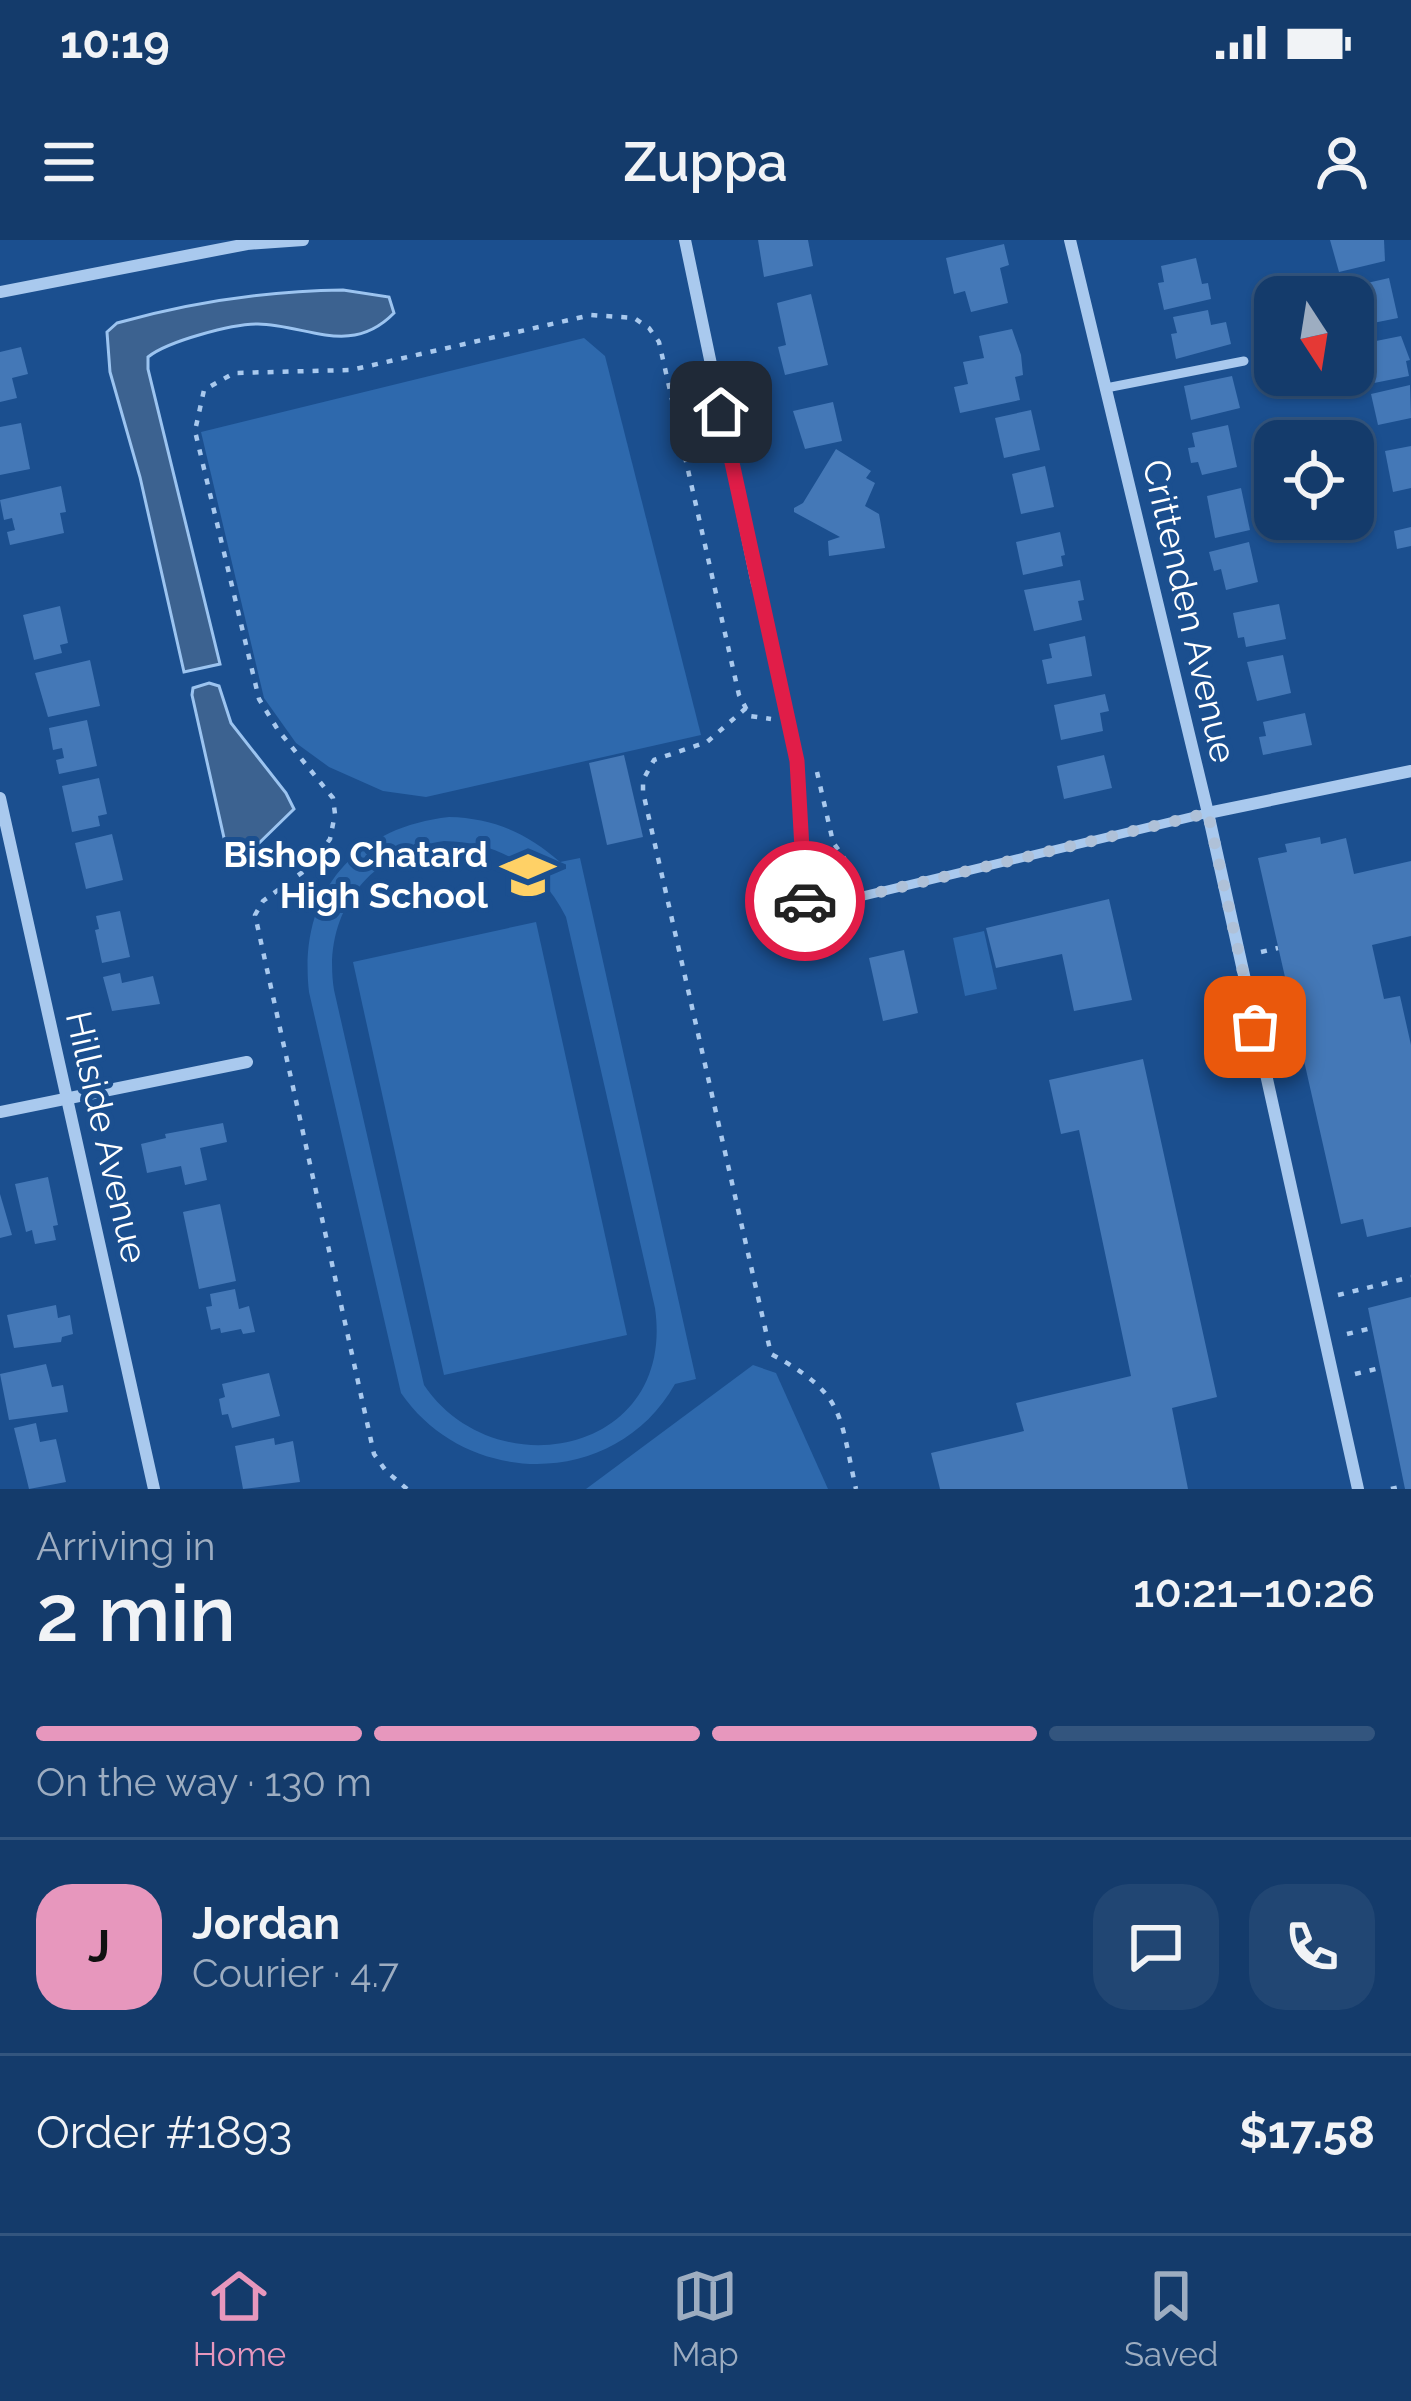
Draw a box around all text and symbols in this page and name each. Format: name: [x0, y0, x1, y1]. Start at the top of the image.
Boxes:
text: 10:19: [60, 16, 170, 69]
icon: menu: [36, 129, 102, 195]
icon: person: [1309, 129, 1375, 195]
text: Zuppa: [623, 130, 788, 194]
north arrow: [1254, 276, 1374, 396]
map controls: [1254, 276, 1374, 540]
pin: [670, 361, 772, 463]
icon: home: [688, 379, 754, 445]
button: locate: [1254, 420, 1374, 540]
street label: Crittenden Avenue: [1135, 455, 1245, 767]
place label: Bishop Chatard High School: [223, 833, 489, 916]
courier: [745, 841, 865, 961]
school or university icon: Bishop Chatard High School: [499, 846, 557, 904]
icon: car: [772, 868, 838, 934]
pin: [1204, 976, 1306, 1078]
icon: bag: [1222, 994, 1288, 1060]
street label: Hillside Avenue: [58, 1007, 156, 1267]
text: Arriving in: [36, 1523, 216, 1569]
text: 10:21–10:26: [1133, 1565, 1375, 1618]
text: 2 min: [36, 1568, 236, 1659]
text: On the way · 130 m: [36, 1759, 372, 1805]
button: chat: [1093, 1884, 1219, 2010]
button: phone: [1249, 1884, 1375, 2010]
text: Jordan: [192, 1897, 340, 1950]
text: J: [88, 1920, 110, 1973]
text: Courier · 4.7: [192, 1950, 399, 1996]
text: Order #1893: [36, 2106, 292, 2159]
text: $17.58: [1239, 2106, 1375, 2159]
tab: Home: [193, 2263, 286, 2374]
tab: Map: [671, 2263, 739, 2374]
tab: Saved: [1124, 2263, 1218, 2374]

